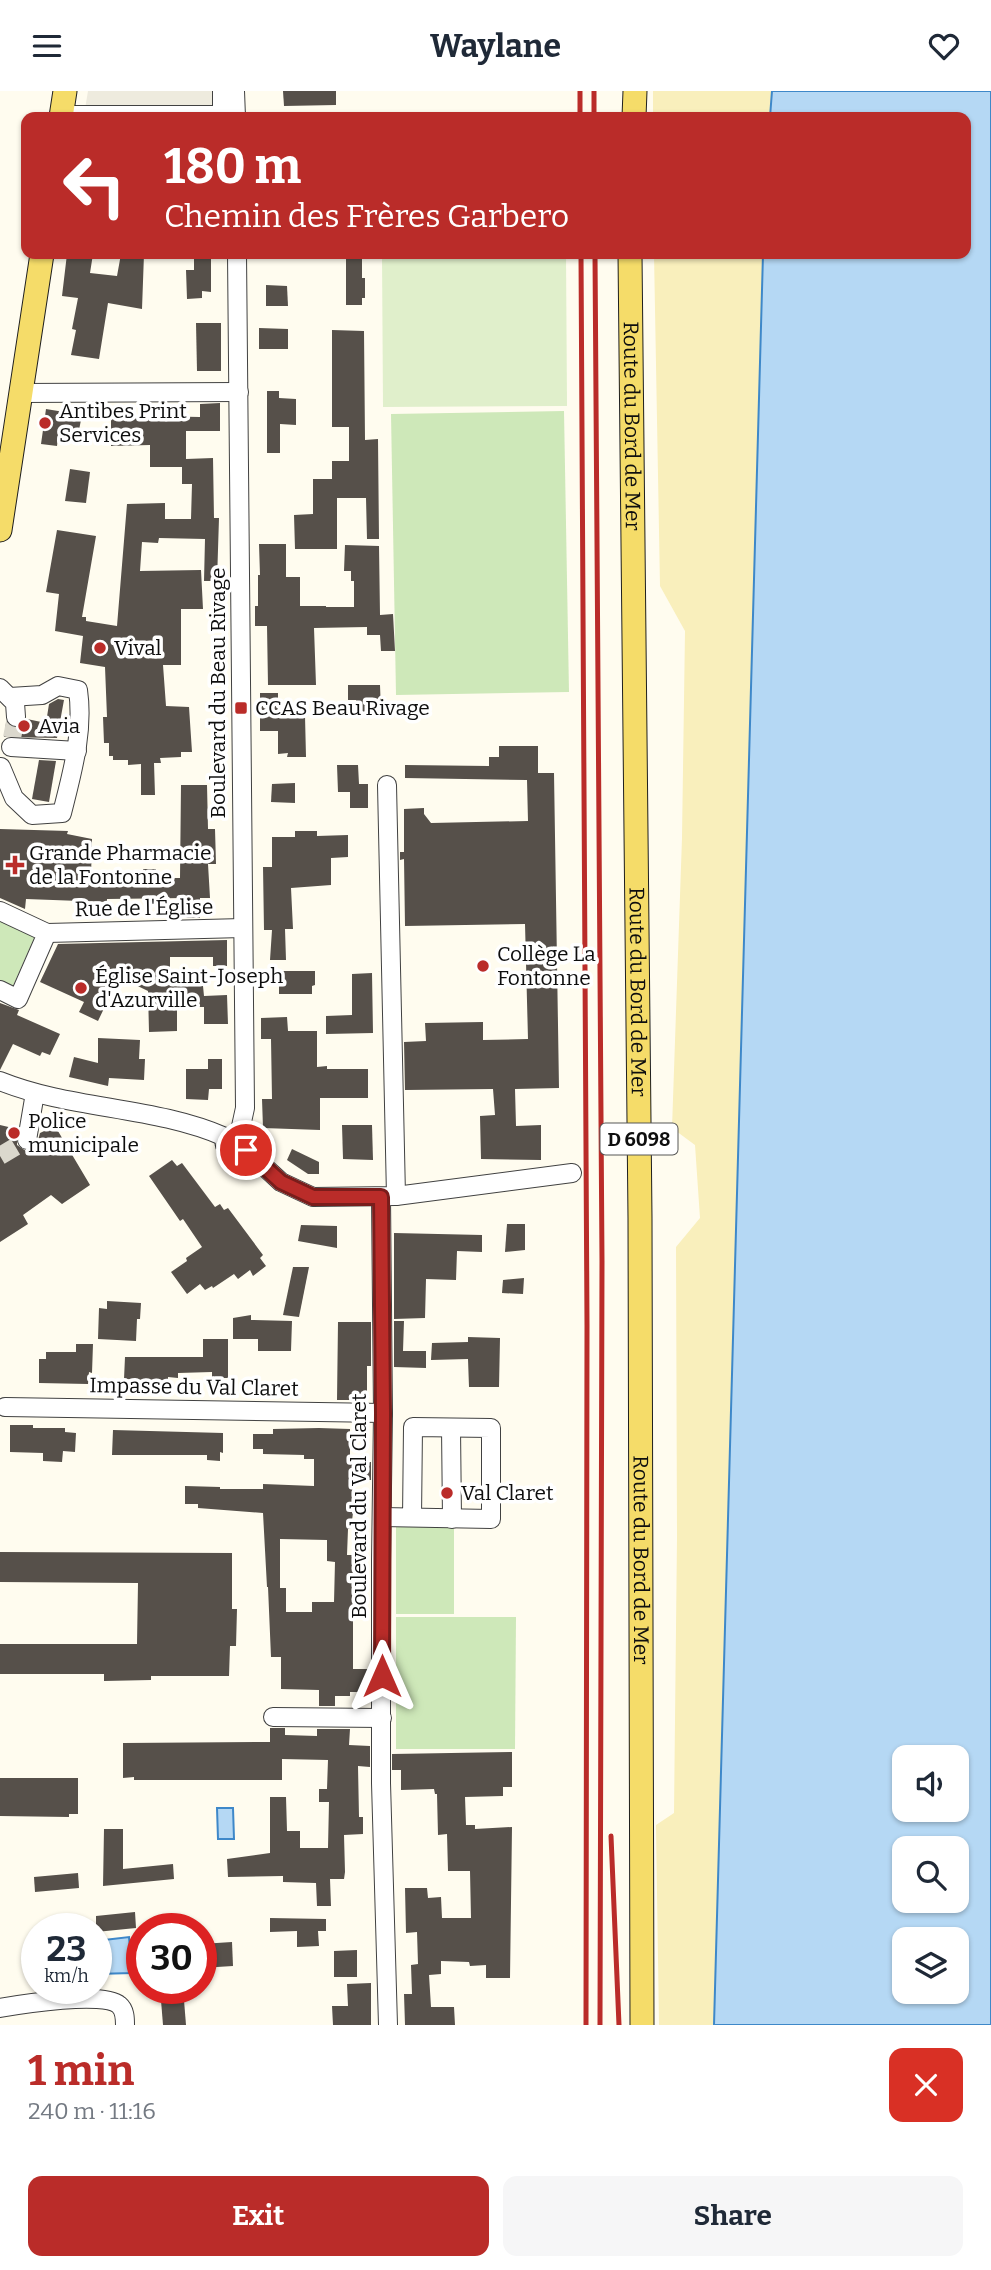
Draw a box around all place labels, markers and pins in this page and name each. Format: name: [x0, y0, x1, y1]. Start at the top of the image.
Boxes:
place label: Antibes Print Services: [59, 398, 187, 448]
marker: Antibes Print Services: [37, 415, 53, 431]
place label: Vival: [114, 635, 162, 661]
marker: Vival: [92, 640, 108, 656]
place label: CCAS Beau Rivage: [255, 695, 430, 721]
marker: CCAS Beau Rivage: [233, 700, 249, 716]
place label: Avia: [38, 713, 81, 739]
marker: Avia: [16, 718, 32, 734]
place label: Grande Pharmacie de la Fontonne: [29, 840, 212, 890]
marker: Grande Pharmacie de la Fontonne: [7, 857, 23, 873]
place label: Collège La Fontonne: [497, 941, 596, 991]
marker: Collège La Fontonne: [475, 958, 491, 974]
place label: Église Saint-Joseph d'Azurville: [95, 963, 283, 1013]
marker: Église Saint-Joseph d'Azurville: [73, 980, 89, 996]
place label: Police municipale: [28, 1108, 139, 1158]
pin: [216, 1120, 276, 1180]
marker: Police municipale: [6, 1125, 22, 1141]
place label: Val Claret: [461, 1480, 554, 1506]
marker: Val Claret: [439, 1485, 455, 1501]

